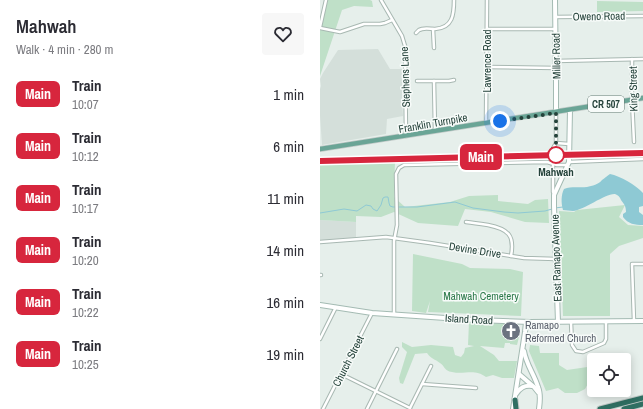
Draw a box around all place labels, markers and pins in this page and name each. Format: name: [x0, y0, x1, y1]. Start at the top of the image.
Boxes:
marker: Mahwah: [547, 146, 565, 164]
place label: Mahwah: [538, 165, 574, 179]
place label: Ramapo Reformed Church: [525, 318, 596, 345]
church icon: Ramapo Reformed Church: [500, 320, 522, 342]

